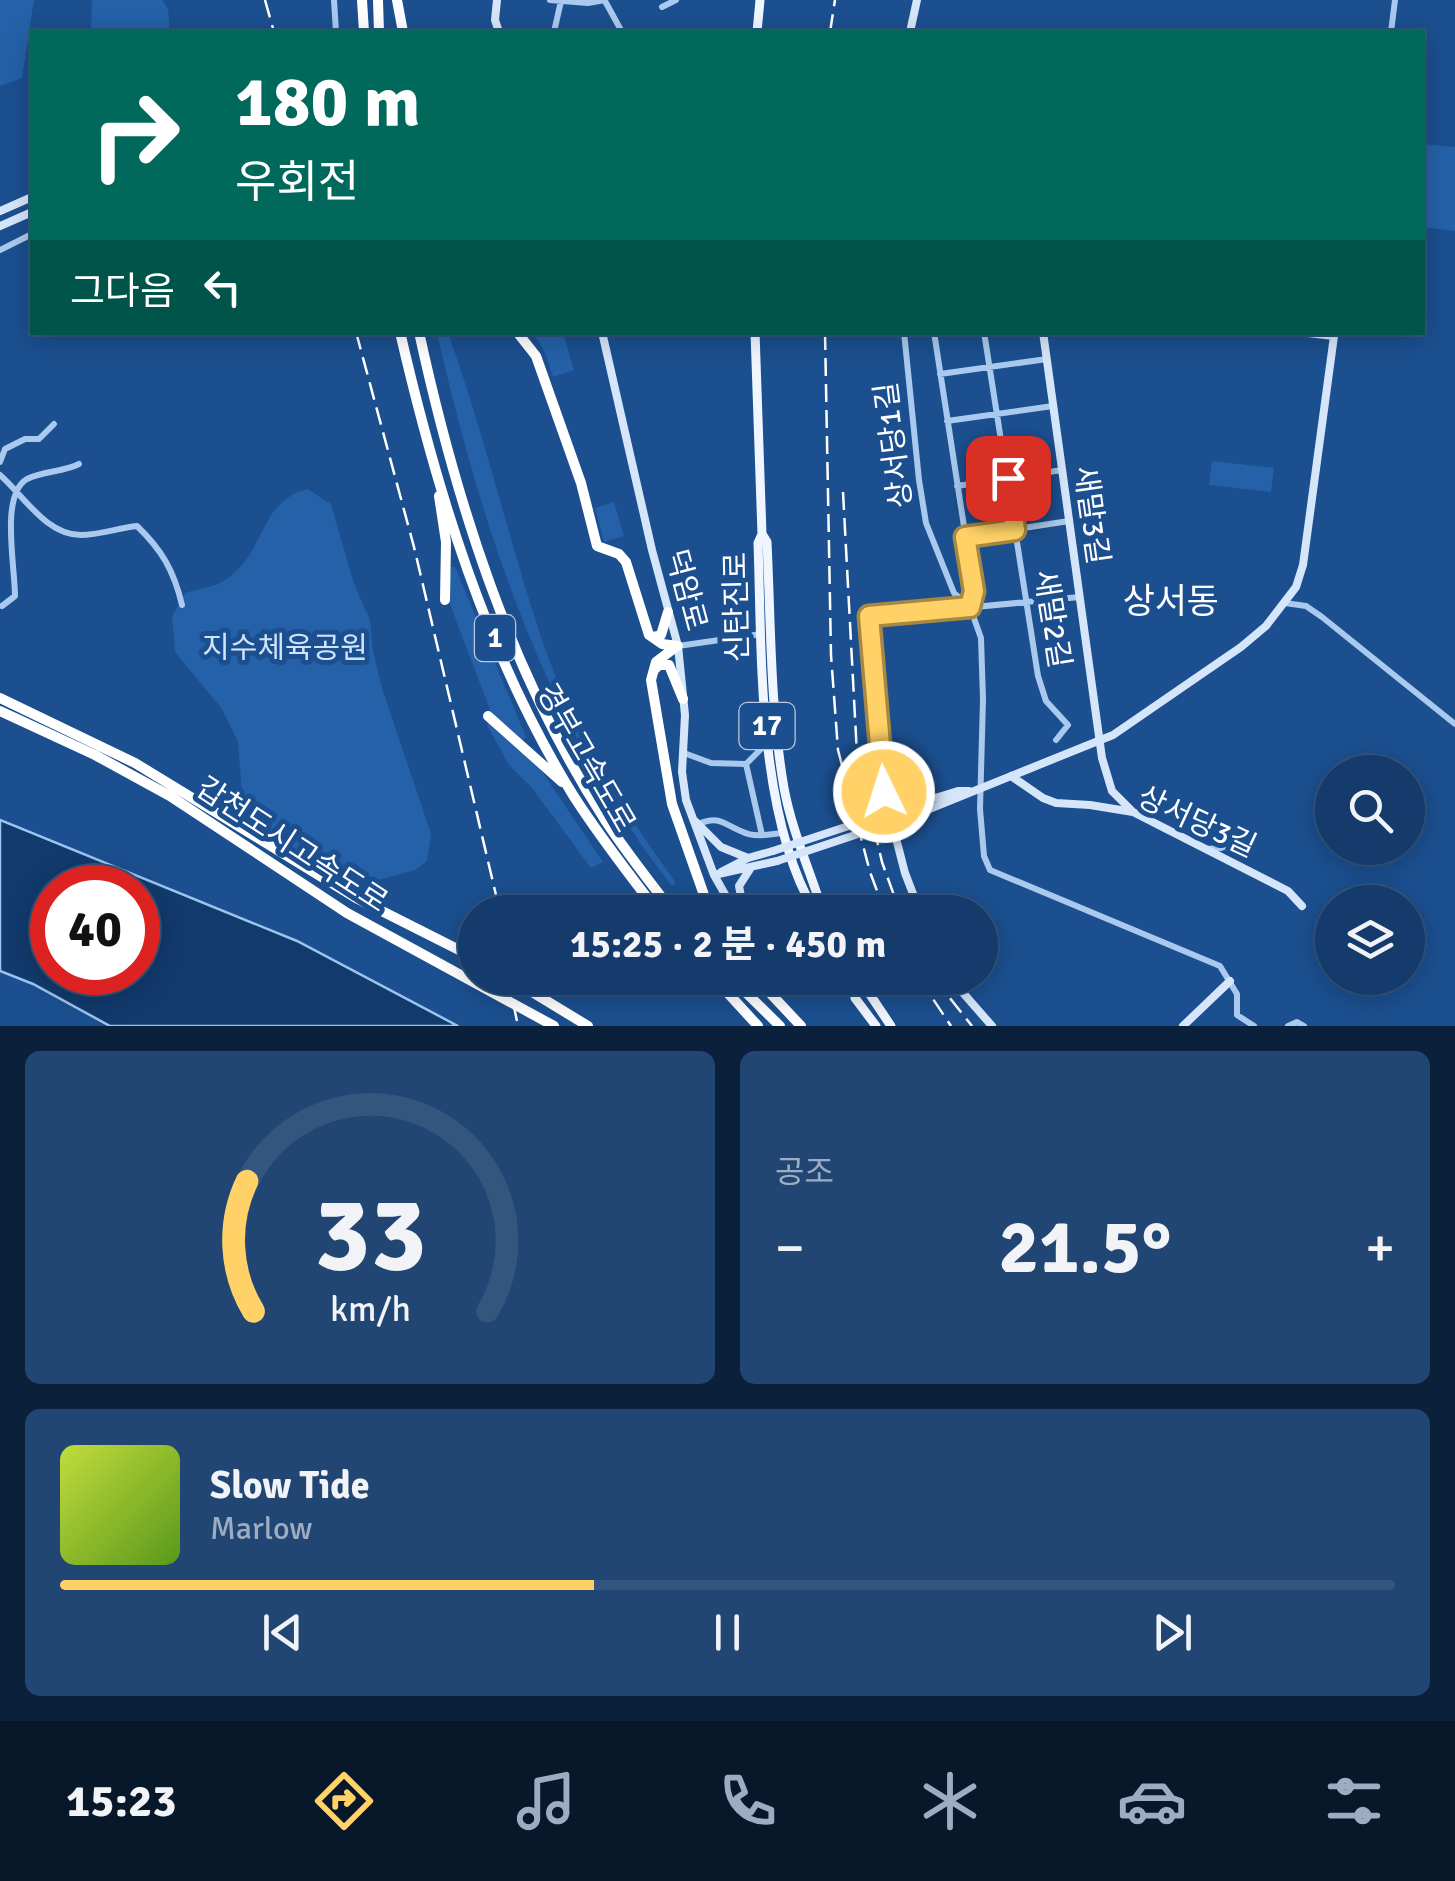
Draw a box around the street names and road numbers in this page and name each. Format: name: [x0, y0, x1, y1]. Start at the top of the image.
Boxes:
street label: 상서당1길: [868, 380, 920, 510]
street label: 새말3길: [1066, 463, 1116, 567]
street label: 덕암로: [657, 545, 715, 635]
street label: 신탄진로: [718, 551, 756, 663]
street label: 새말2길: [1026, 567, 1078, 671]
road number: 1: [475, 615, 515, 661]
street label: 경부고속도로: [529, 677, 643, 839]
road number: 17: [740, 703, 794, 749]
street label: 갑천도시고속도로: [189, 769, 395, 921]
street label: 상서당3길: [1132, 778, 1262, 866]

